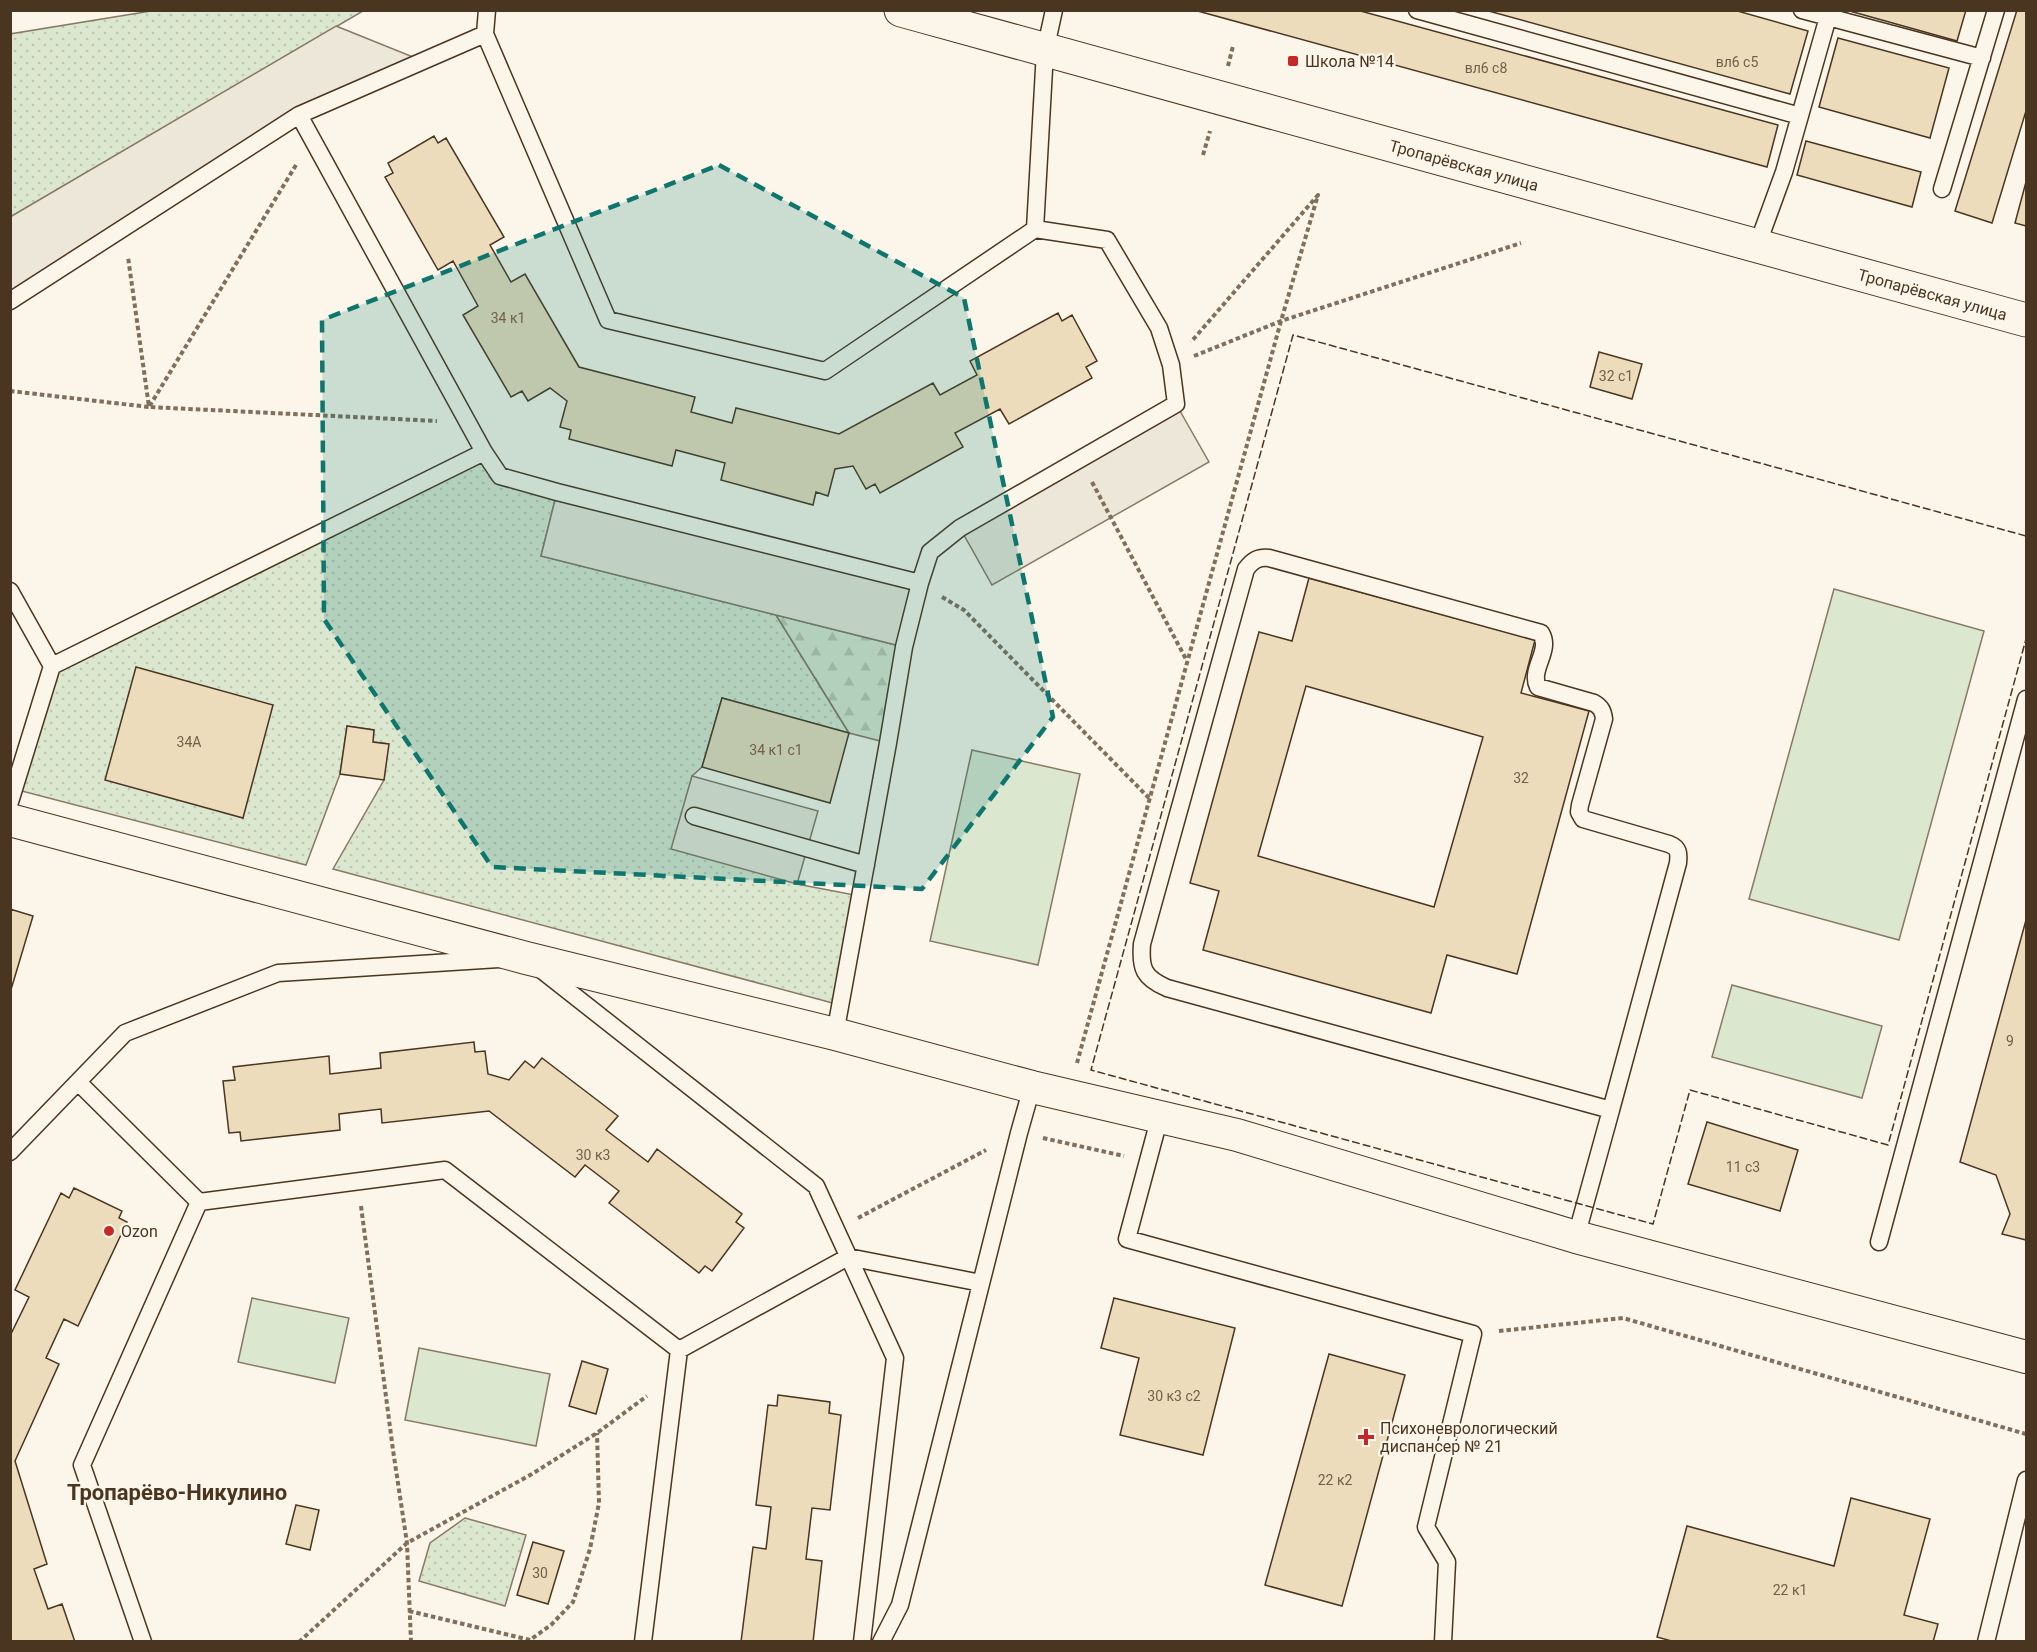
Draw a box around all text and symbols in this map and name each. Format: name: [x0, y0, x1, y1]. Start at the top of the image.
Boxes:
place label: Школа №14: [1305, 52, 1394, 71]
marker: Школа №14: [1286, 54, 1300, 68]
house number: вл6 с5: [1716, 54, 1758, 70]
house number: вл6 с8: [1465, 60, 1507, 76]
street label: Тропарёвская улица: [1387, 136, 1541, 195]
street label: Тропарёвская улица: [1856, 265, 2009, 324]
house number: 34 к1: [491, 310, 525, 326]
house number: 32 с1: [1599, 368, 1633, 384]
house number: 34А: [177, 734, 201, 750]
house number: 34 к1 с1: [749, 742, 803, 758]
house number: 32: [1513, 770, 1529, 786]
house number: 9: [2006, 1033, 2014, 1049]
house number: 30 к3: [576, 1147, 610, 1163]
house number: 11 с3: [1726, 1159, 1760, 1175]
place label: Ozon: [121, 1222, 158, 1241]
marker: Ozon: [102, 1224, 116, 1238]
house number: 30 к3 с2: [1147, 1388, 1201, 1404]
place label: Психоневрологический диспансер № 21: [1380, 1419, 1558, 1456]
marker: Психоневрологический диспансер № 21: [1357, 1428, 1375, 1446]
house number: 22 к2: [1318, 1472, 1352, 1488]
district label: Тропарёво-Никулино: [67, 1480, 287, 1505]
house number: 30: [532, 1565, 548, 1581]
house number: 22 к1: [1773, 1582, 1807, 1598]

